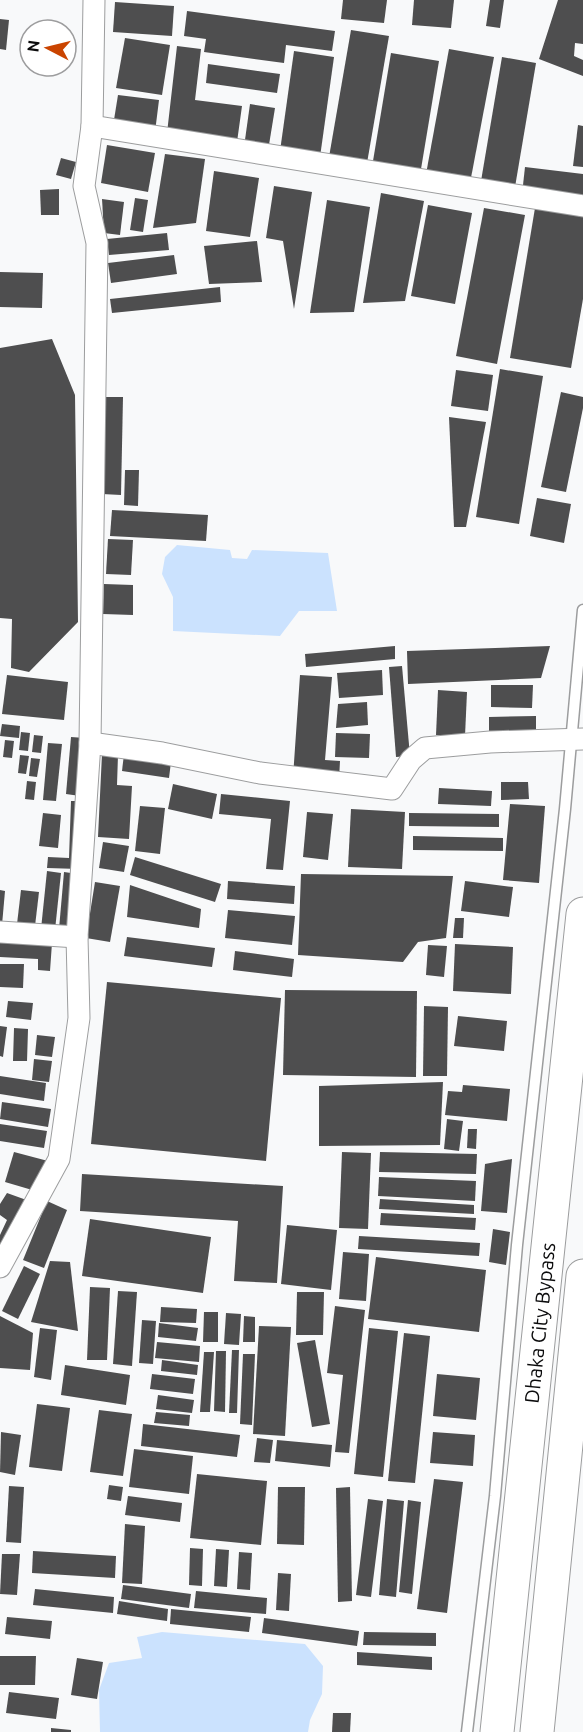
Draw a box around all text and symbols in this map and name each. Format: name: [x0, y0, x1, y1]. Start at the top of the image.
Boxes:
north arrow: [18, 18, 78, 78]
text: N: [23, 39, 43, 53]
street label: Dhaka City Bypass: [520, 1241, 559, 1405]

